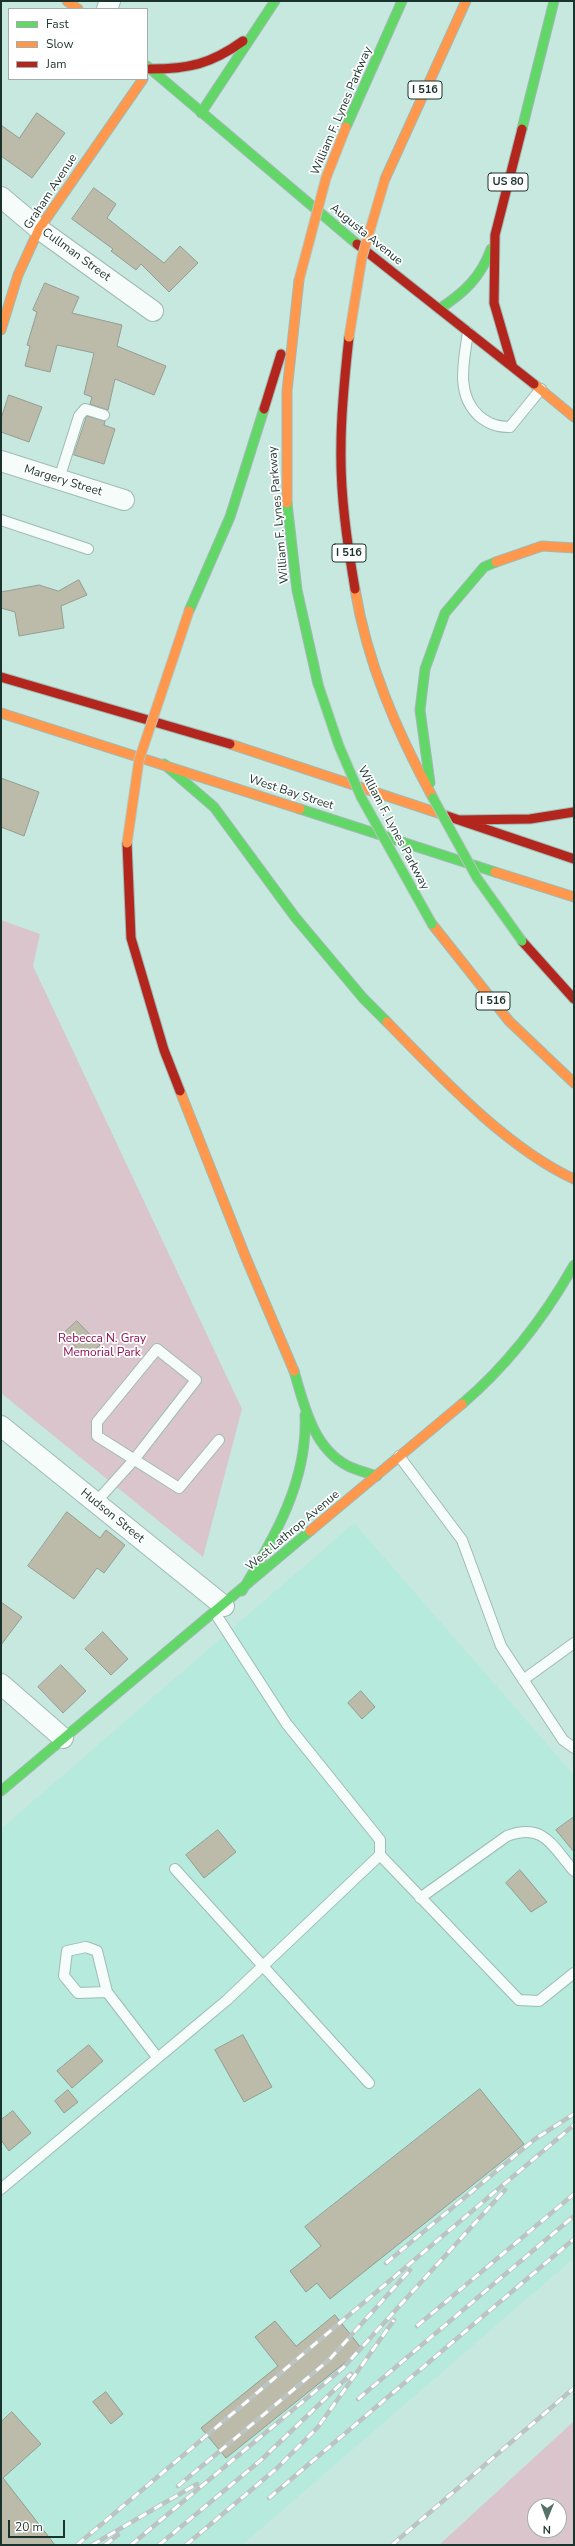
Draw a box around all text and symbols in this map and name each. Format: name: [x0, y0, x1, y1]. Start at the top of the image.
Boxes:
legend: [8, 8, 148, 80]
text: Fast: [46, 16, 69, 32]
text: Slow: [46, 36, 74, 52]
street label: William F. Lynes Parkway: [308, 45, 376, 177]
text: Jam: [46, 56, 67, 72]
road number: I 516: [408, 81, 442, 99]
street label: Graham Avenue: [21, 152, 81, 232]
road number: US 80: [488, 173, 528, 191]
street label: Augusta Avenue: [327, 201, 405, 269]
street label: Cullman Street: [39, 225, 113, 285]
street label: William F. Lynes Parkway: [266, 446, 292, 584]
street label: Margery Street: [22, 462, 104, 500]
road number: I 516: [332, 544, 366, 562]
street label: William F. Lynes Parkway: [354, 764, 432, 892]
street label: West Bay Street: [247, 773, 335, 813]
road number: I 516: [476, 992, 510, 1010]
park label: Rebecca N. Gray Memorial Park: [58, 1332, 146, 1360]
street label: Hudson Street: [77, 1486, 147, 1546]
street label: West Lathrop Avenue: [243, 1488, 343, 1574]
north arrow: [527, 2498, 567, 2538]
scale bar: [10, 2512, 67, 2538]
text: 20 m: [15, 2519, 43, 2535]
text: N: [543, 2522, 551, 2537]

